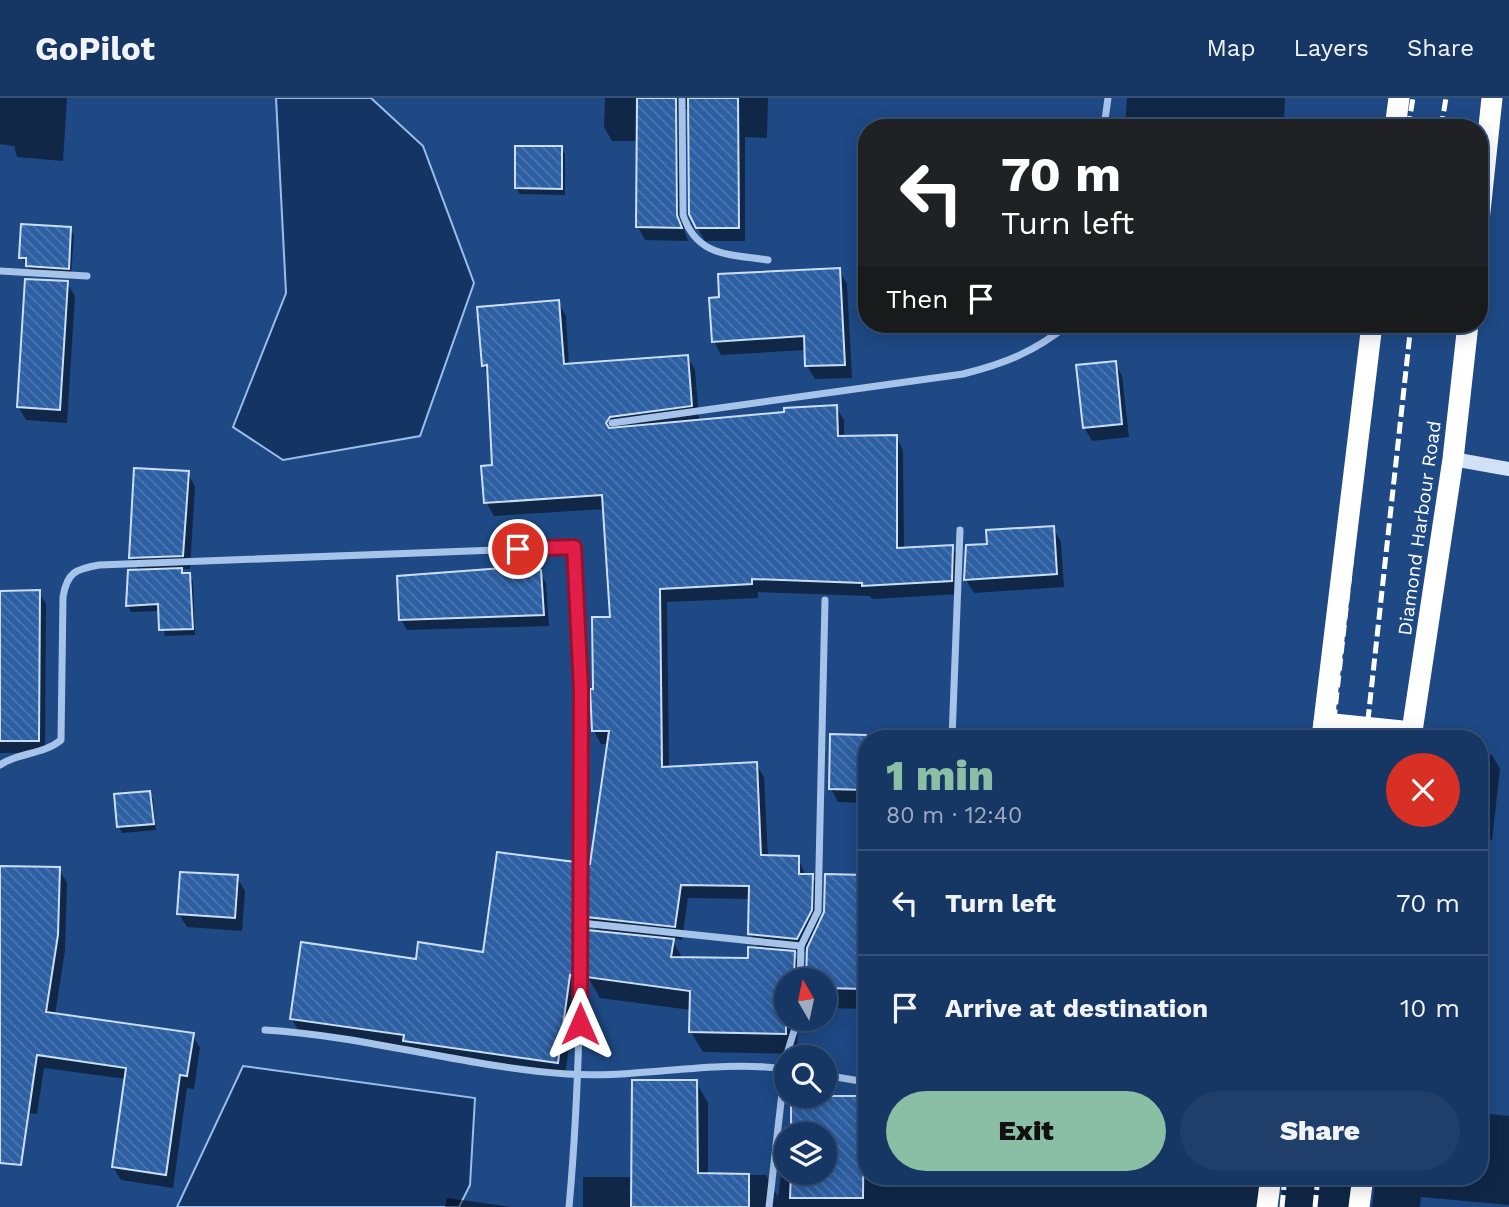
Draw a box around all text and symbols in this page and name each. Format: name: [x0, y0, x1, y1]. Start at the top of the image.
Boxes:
text: GoPilot: [35, 29, 155, 68]
text: Map: [1207, 34, 1255, 62]
text: Layers: [1293, 34, 1369, 62]
text: Share: [1407, 34, 1474, 62]
text: 70 m: [1001, 145, 1121, 203]
icon: left: [886, 147, 977, 238]
text: Turn left: [1001, 204, 1134, 242]
icon: arrive: [962, 280, 1000, 318]
text: Then: [886, 284, 948, 314]
street label: Diamond Harbour Road: [1393, 419, 1446, 637]
pin: [488, 519, 548, 579]
icon: arrive: [499, 530, 537, 568]
text: 1 min: [886, 751, 994, 800]
button: close: [1386, 753, 1460, 827]
text: 80 m · 12:40: [886, 802, 1022, 829]
icon: left: [886, 884, 924, 922]
text: Turn left: [945, 888, 1056, 918]
text: 70 m: [1396, 888, 1460, 918]
north arrow: [774, 968, 836, 1031]
map controls: [774, 968, 837, 1185]
position arrow: [543, 987, 617, 1061]
icon: arrive: [886, 989, 924, 1027]
text: Arrive at destination: [945, 993, 1208, 1023]
text: 10 m: [1400, 993, 1460, 1023]
button: search: [774, 1045, 837, 1108]
button: Exit: [886, 1091, 1166, 1171]
button: Share: [1180, 1091, 1460, 1171]
button: layers: [774, 1122, 837, 1185]

